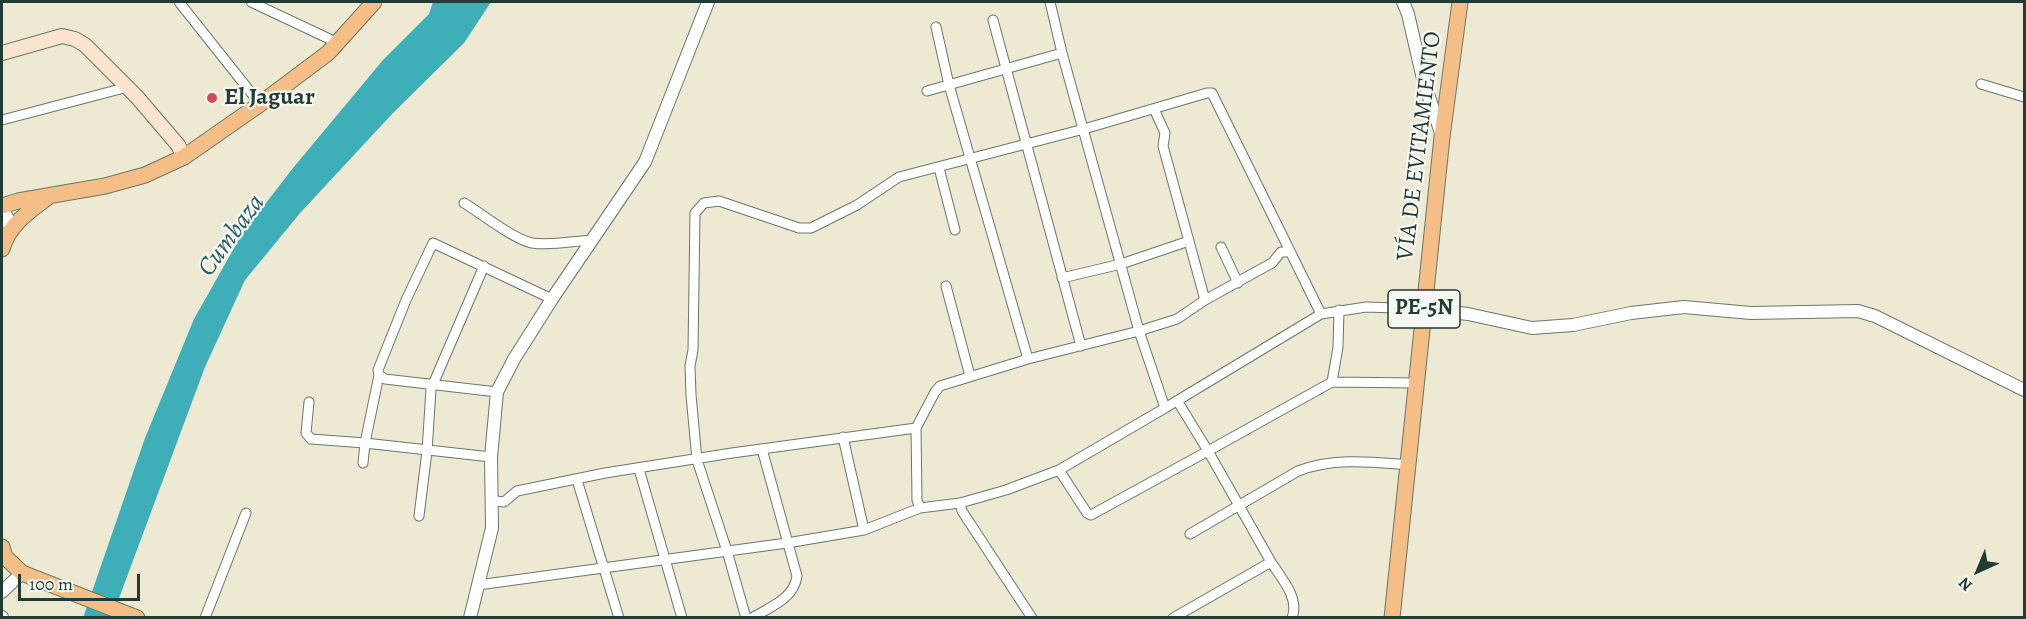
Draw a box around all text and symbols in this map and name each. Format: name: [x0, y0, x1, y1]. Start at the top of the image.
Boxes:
street label: VÍA DE EVITAMIENTO: [1392, 30, 1448, 262]
place label: El Jaguar: [224, 84, 315, 112]
marker: El Jaguar: [205, 91, 219, 105]
water label: Cumbaza: [192, 189, 272, 283]
road number: PE-5N: [1388, 290, 1460, 328]
north arrow: [1948, 541, 2008, 601]
scale bar: [21, 562, 142, 600]
text: 100 m: [29, 572, 73, 596]
text: N: [1954, 572, 1977, 596]

